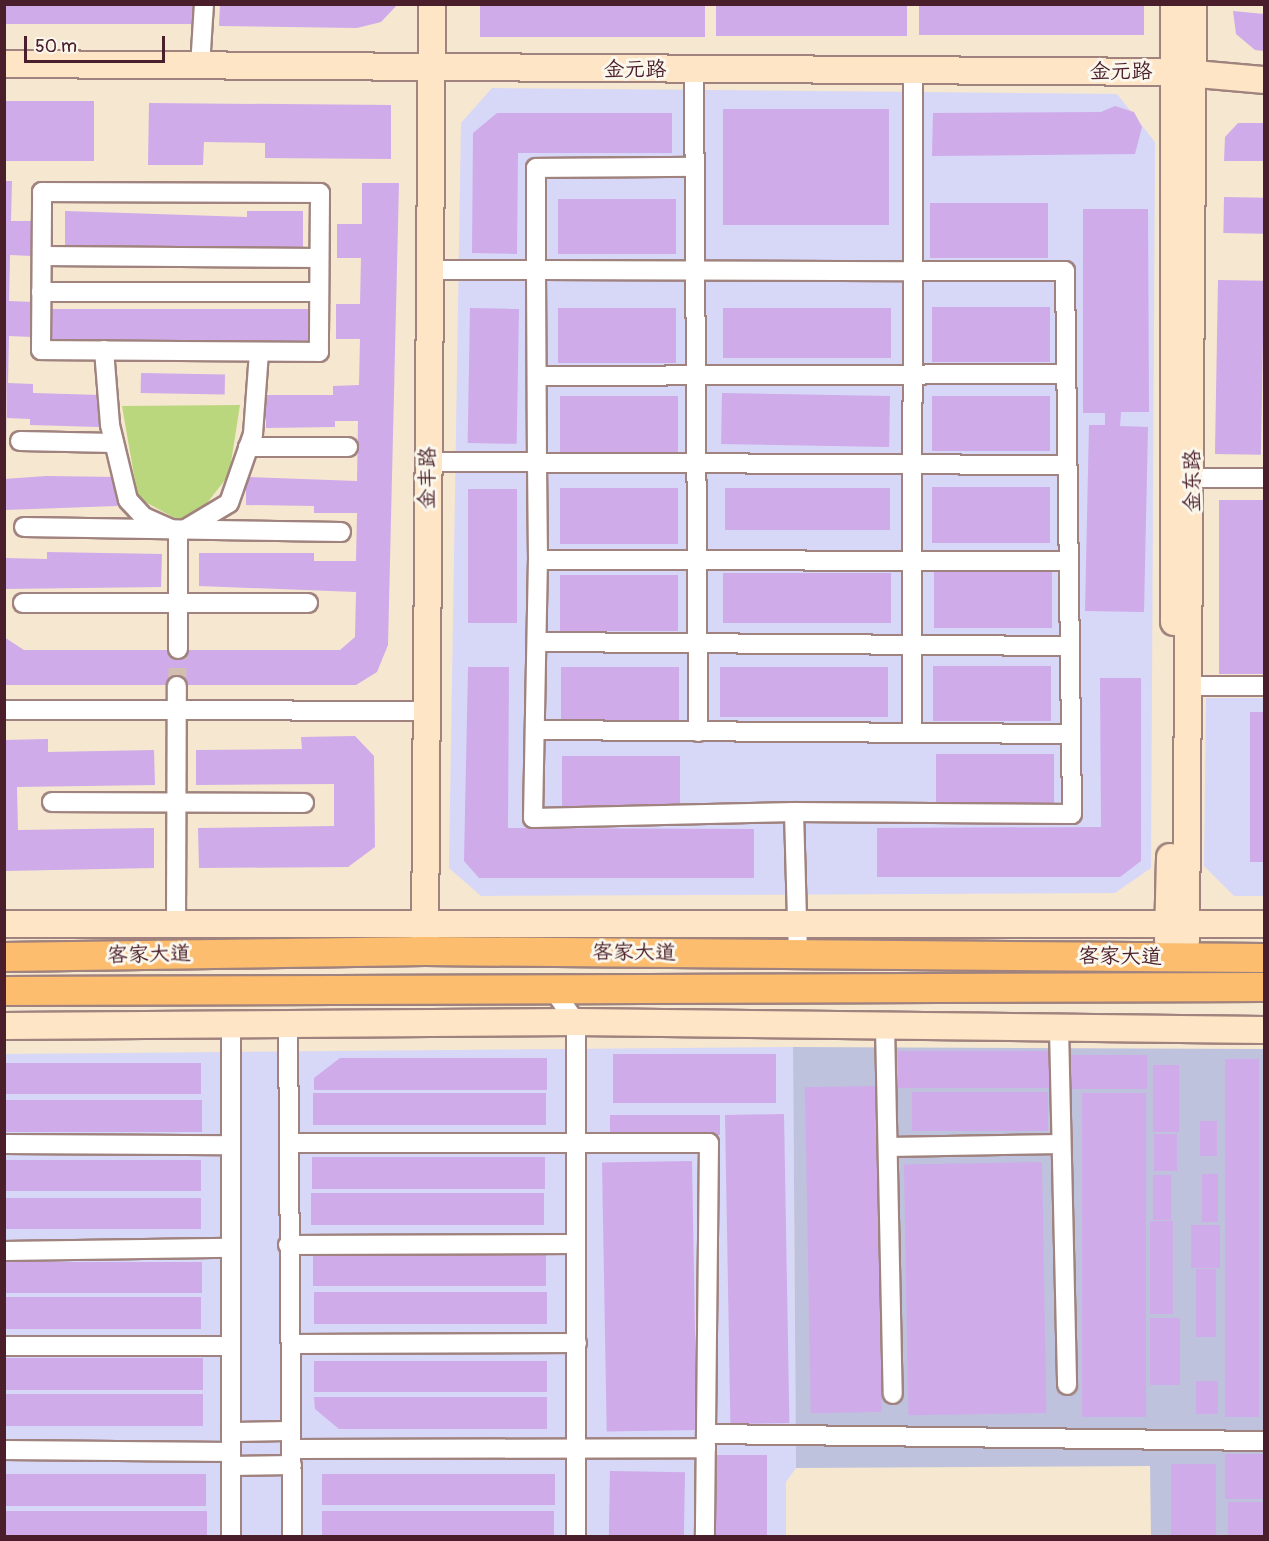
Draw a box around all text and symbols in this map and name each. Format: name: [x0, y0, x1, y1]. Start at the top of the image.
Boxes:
scale bar: [27, 24, 168, 62]
text: 50 m: [35, 35, 77, 58]
street label: 金元路: [604, 57, 666, 83]
street label: 金元路: [1090, 59, 1152, 85]
street label: 金丰路: [415, 446, 441, 510]
street label: 金东路: [1180, 450, 1206, 512]
street label: 客家大道: [592, 940, 676, 966]
street label: 客家大道: [107, 942, 191, 968]
street label: 客家大道: [1078, 944, 1162, 970]

